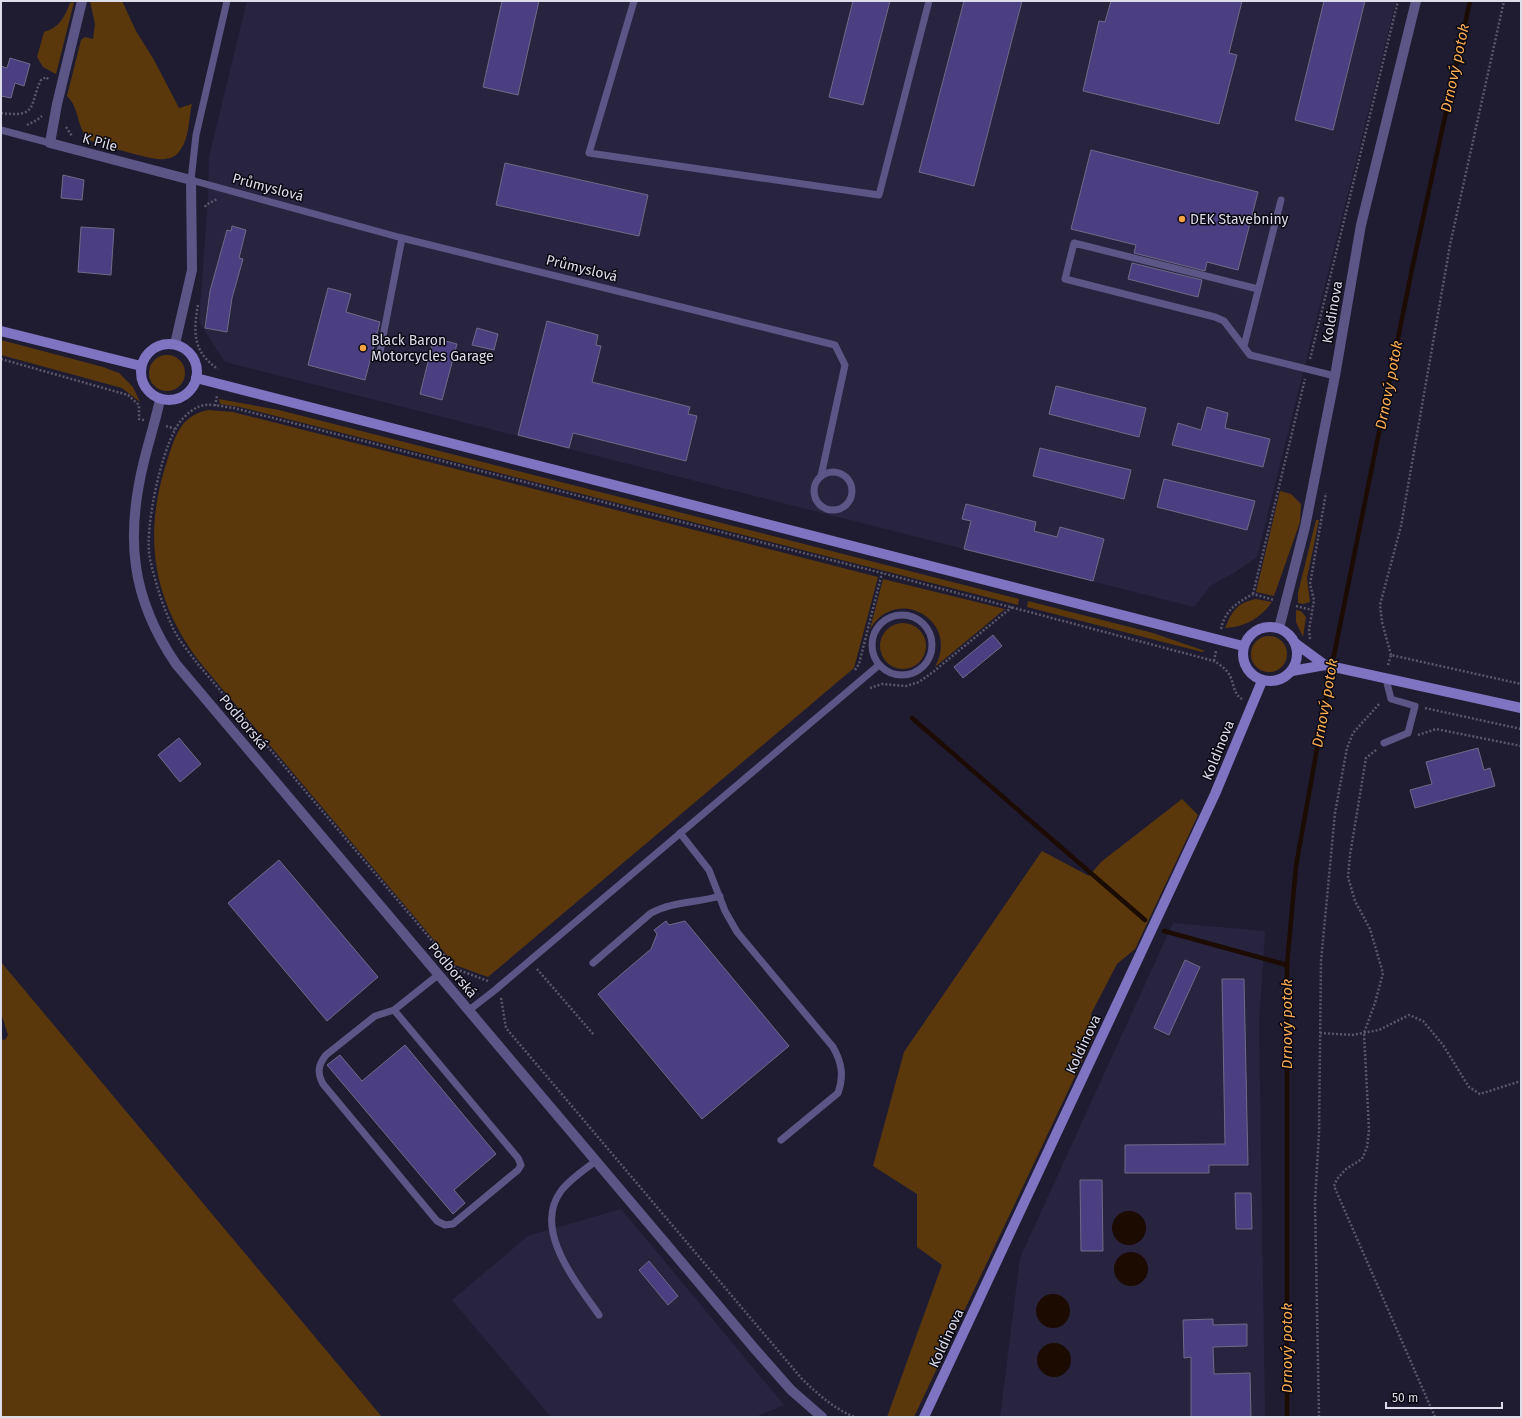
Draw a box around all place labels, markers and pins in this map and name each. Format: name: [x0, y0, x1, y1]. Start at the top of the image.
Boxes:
place label: DEK Stavebniny: [1190, 211, 1288, 228]
marker: DEK Stavebniny: [1177, 214, 1187, 224]
place label: Black Baron Motorcycles Garage: [371, 332, 494, 365]
marker: Black Baron Motorcycles Garage: [358, 343, 368, 353]

